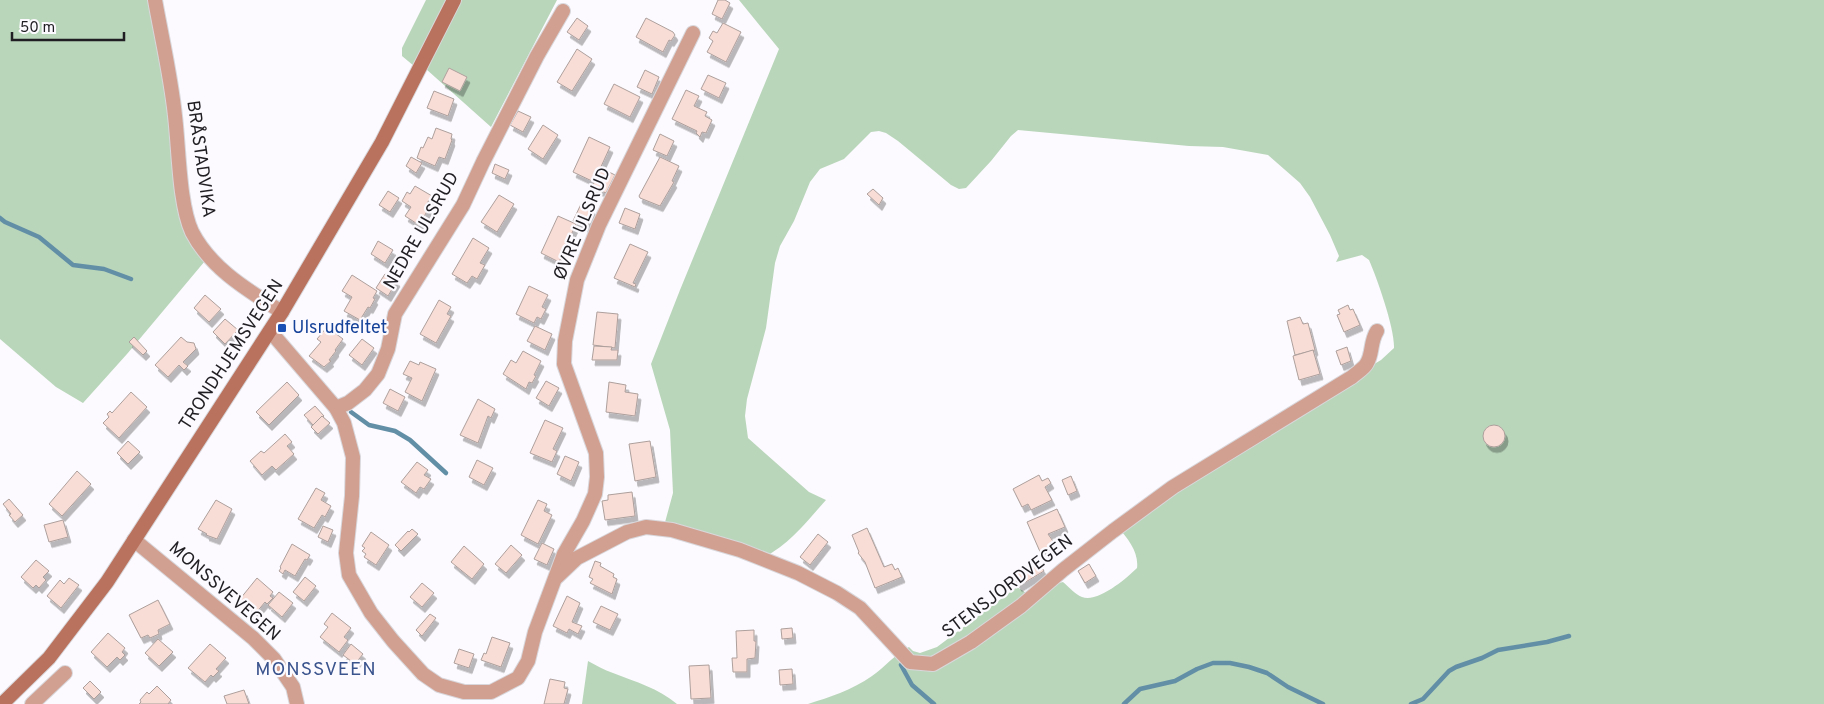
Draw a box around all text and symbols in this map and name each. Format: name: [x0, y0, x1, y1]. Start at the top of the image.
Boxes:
scale bar: [12, 10, 125, 42]
text: 50 m: [20, 19, 55, 38]
street label: BRÅSTADVIKA: [180, 99, 220, 219]
street label: ØVRE ULSRUD: [549, 164, 617, 284]
street label: NEDRE ULSRUD: [379, 168, 465, 294]
street label: TRONDHJEMSVEGEN: [175, 275, 289, 435]
place label: Ulsrudfeltet: [292, 317, 387, 340]
marker: Ulsrudfeltet: [276, 322, 288, 334]
street label: STENSJORDVEGEN: [938, 530, 1078, 644]
street label: MONSSVEVEGEN: [163, 537, 285, 647]
district label: MONSSVEEN: [255, 658, 377, 682]

